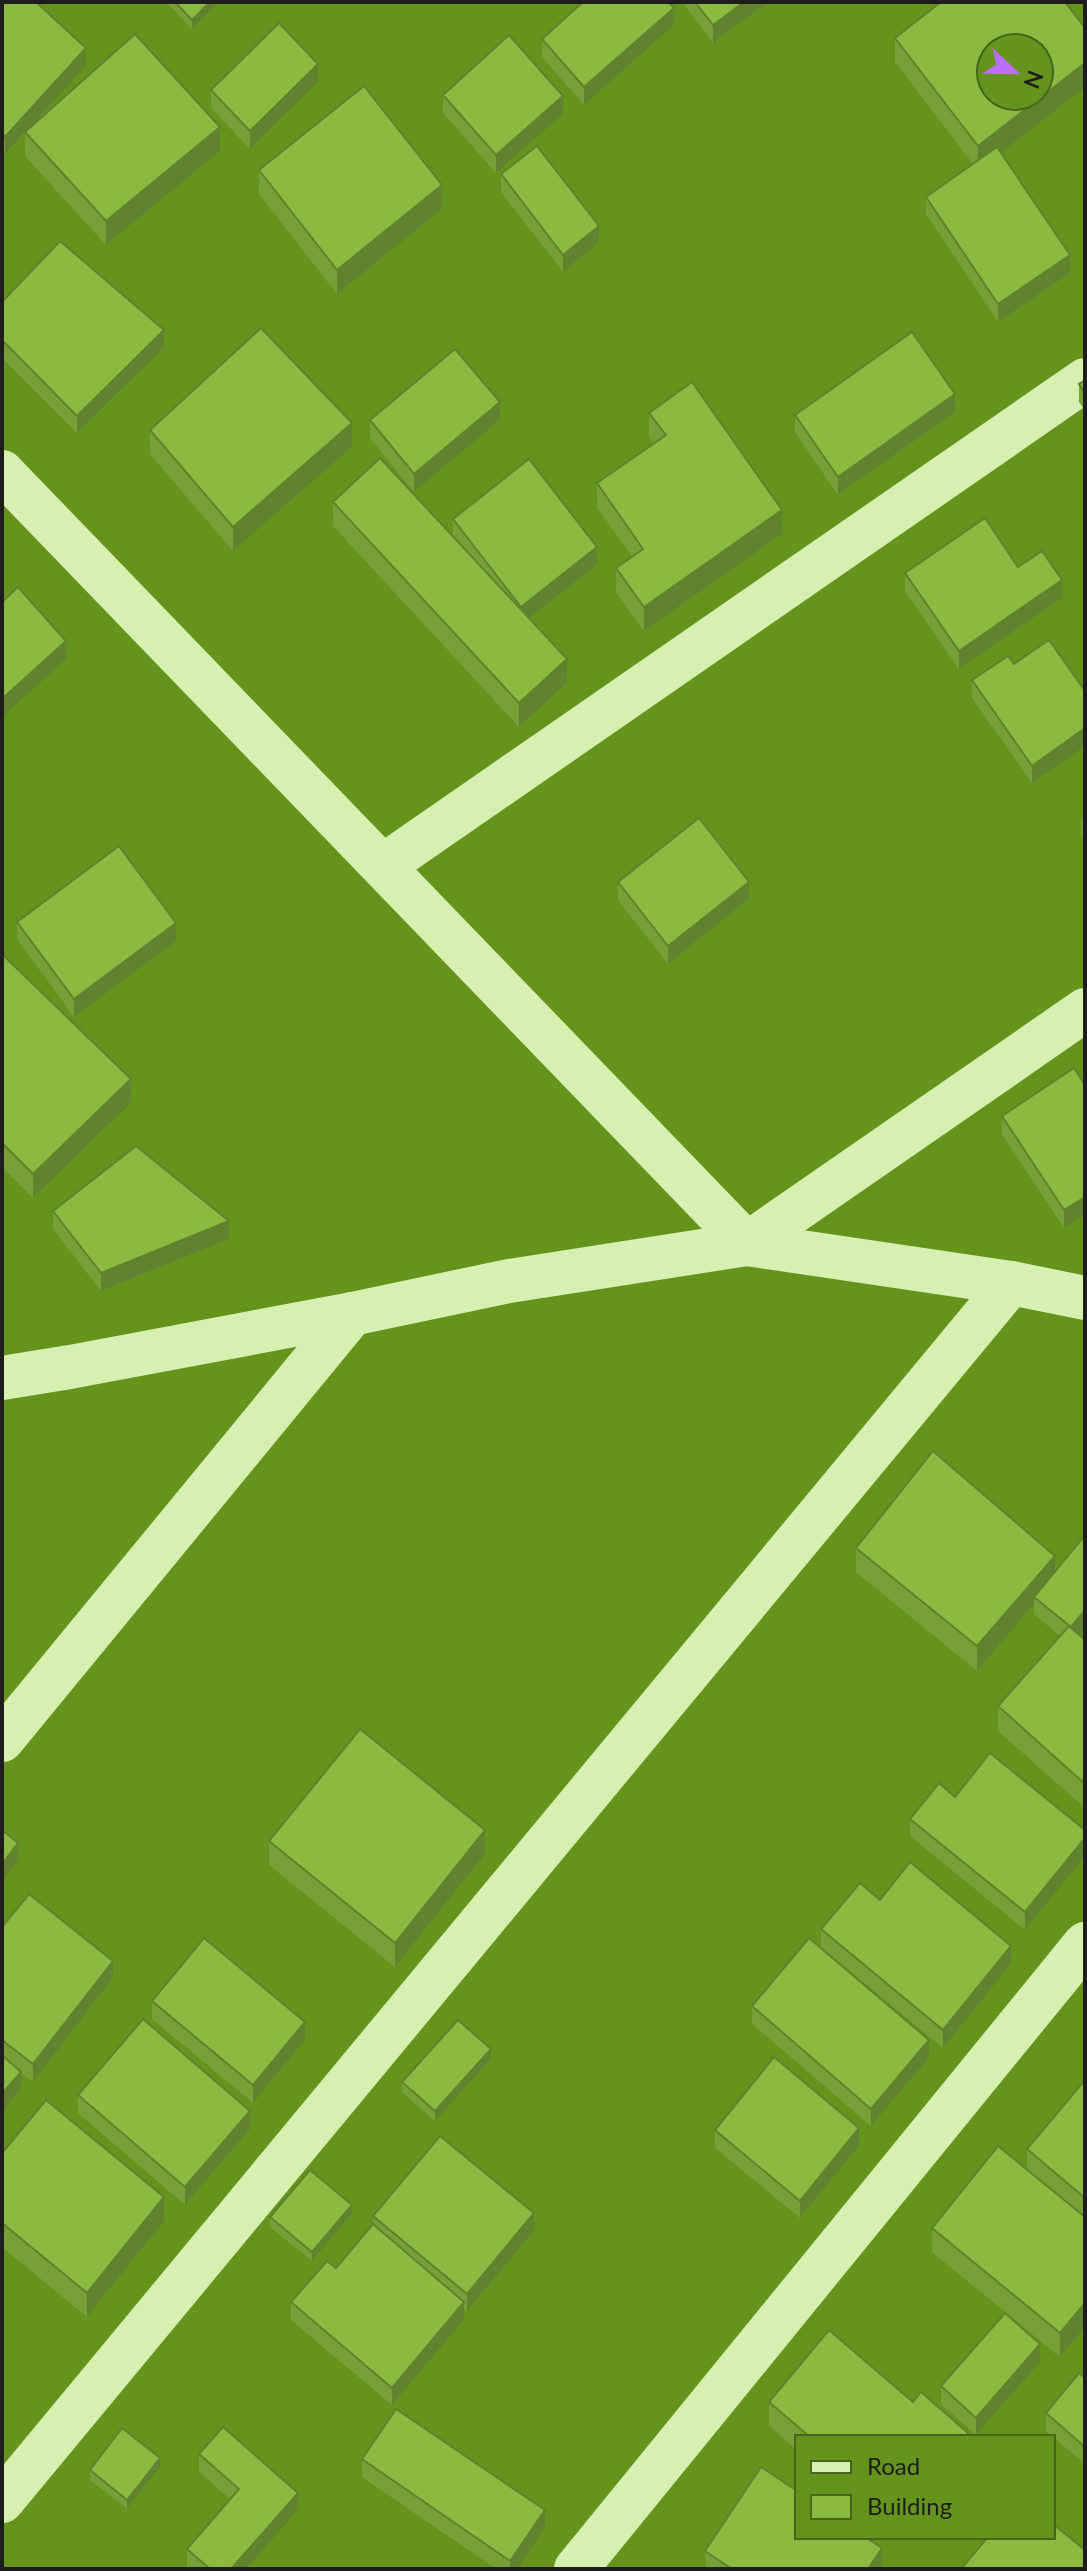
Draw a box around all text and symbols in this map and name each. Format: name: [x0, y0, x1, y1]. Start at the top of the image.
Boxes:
north arrow: [975, 32, 1055, 112]
text: N: [1018, 67, 1050, 93]
legend: [795, 2435, 1055, 2539]
text: Road: [867, 2451, 920, 2480]
text: Building: [867, 2491, 952, 2520]

